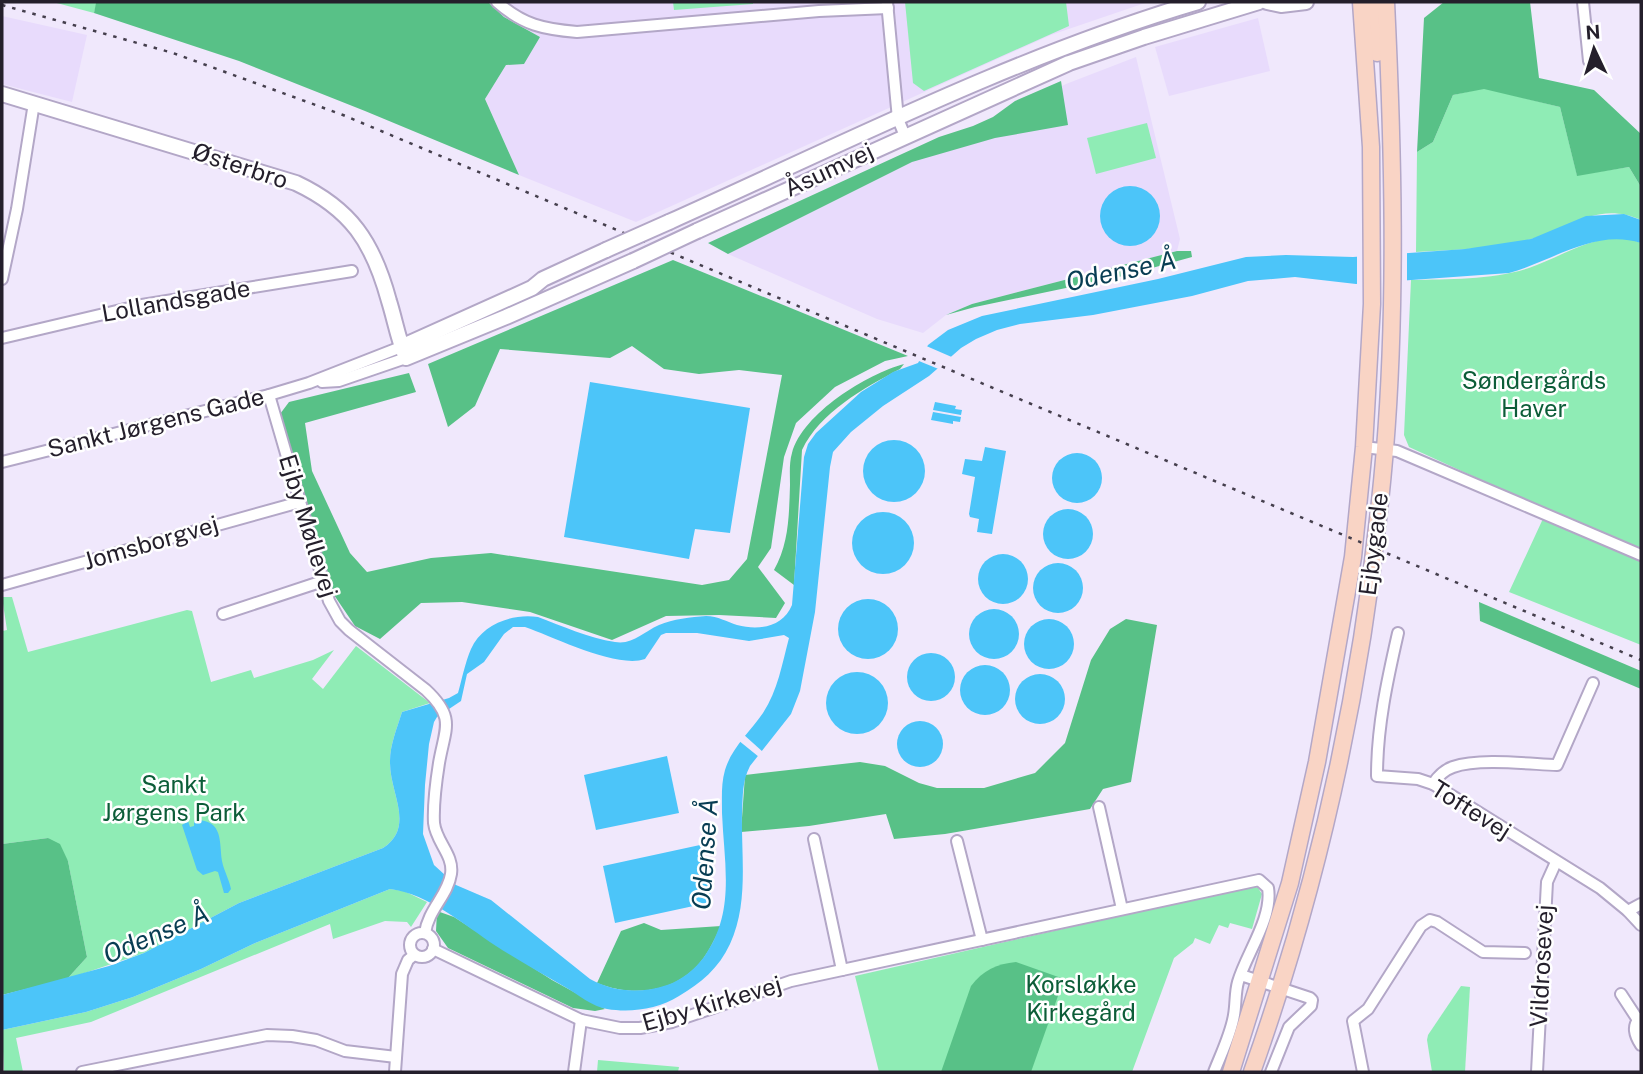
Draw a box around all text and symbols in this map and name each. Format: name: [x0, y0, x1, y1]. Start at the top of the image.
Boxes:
north arrow: [1559, 14, 1629, 84]
text: N: [1585, 21, 1601, 44]
street label: Åsumvej: [779, 135, 878, 202]
street label: Østerbro: [189, 136, 292, 194]
water label: Odense Å: [1062, 242, 1179, 297]
street label: Lollandsgade: [99, 273, 252, 327]
park label: Søndergårds Haver: [1462, 366, 1606, 422]
street label: Sankt Jørgens Gade: [45, 382, 267, 463]
street label: Ejby Møllevej: [274, 451, 344, 601]
street label: Ejbygade: [1353, 491, 1393, 597]
street label: Jomsborgvej: [80, 509, 222, 575]
park label: Sankt Jørgens Park: [102, 770, 246, 826]
street label: Toftevej: [1427, 774, 1517, 844]
water label: Odense Å: [683, 797, 724, 911]
water label: Odense Å: [97, 895, 214, 970]
street label: Vildrosevej: [1524, 904, 1558, 1028]
street label: Ejby Kirkevej: [639, 970, 785, 1036]
park label: Korsløkke Kirkegård: [1025, 970, 1137, 1026]

